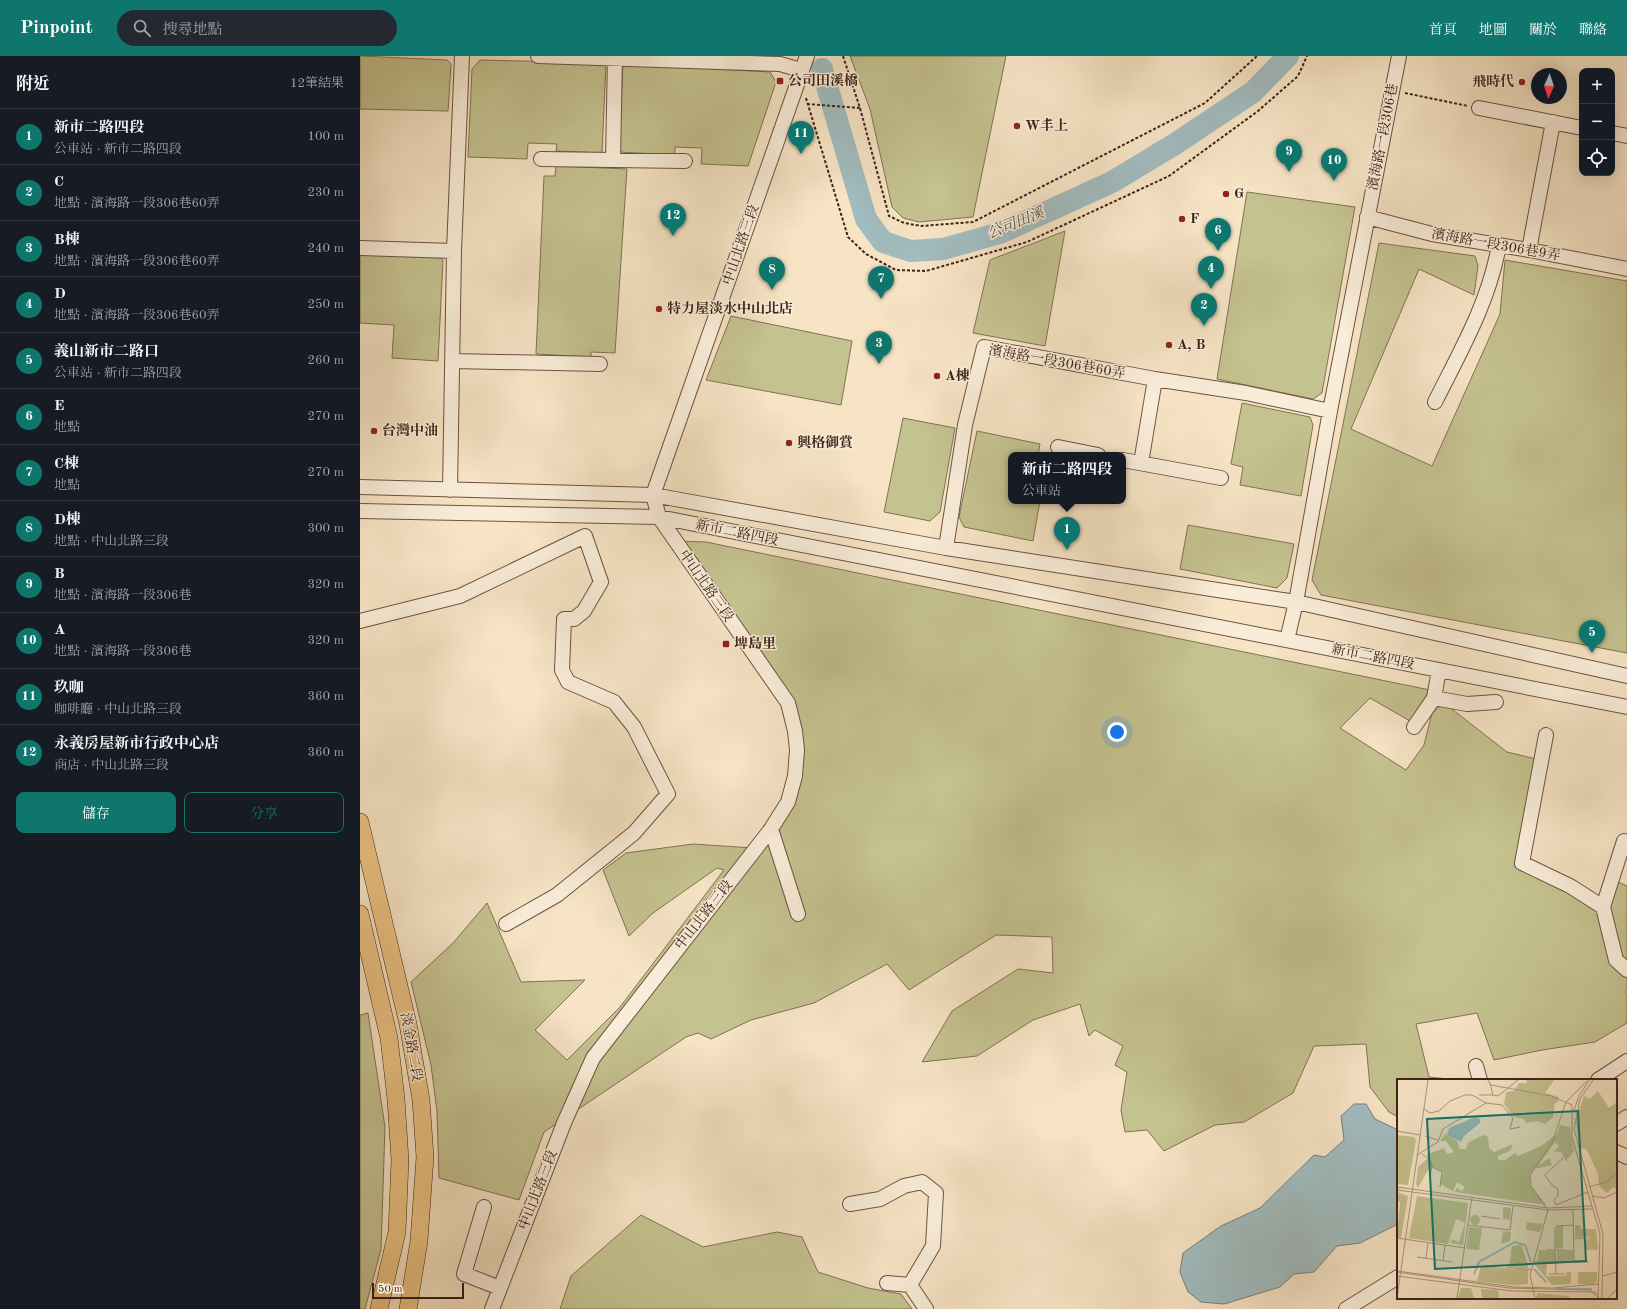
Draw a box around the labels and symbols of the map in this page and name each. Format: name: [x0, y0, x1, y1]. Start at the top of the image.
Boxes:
north arrow: [1531, 68, 1567, 104]
place label: 公司田溪橋: [788, 72, 858, 88]
place label: 飛時代: [1472, 73, 1514, 89]
marker: 公司田溪橋: [775, 76, 785, 86]
marker: 飛時代: [1517, 77, 1527, 87]
street label: 濱海路一段306巷: [1365, 82, 1400, 192]
place label: W丰上: [1025, 118, 1068, 133]
pin: 11: [788, 121, 814, 154]
marker: W丰上: [1012, 121, 1022, 131]
pin: 9: [1276, 139, 1302, 172]
pin: 10: [1321, 148, 1347, 181]
place label: G: [1234, 187, 1244, 201]
marker: G: [1221, 189, 1231, 199]
pin: 12: [660, 203, 686, 236]
street label: 中山北路三段: [720, 203, 761, 287]
water label: 公司田溪: [985, 203, 1048, 242]
place label: F: [1190, 212, 1199, 226]
marker: F: [1177, 214, 1187, 224]
pin: 6: [1205, 218, 1231, 251]
street label: 濱海路一段306巷9弄: [1431, 226, 1562, 263]
pin: 4: [1198, 256, 1224, 289]
pin: 8: [759, 257, 785, 290]
pin: 7: [868, 266, 894, 299]
pin: 2: [1191, 293, 1217, 326]
place label: 特力屋淡水中山北店: [667, 300, 793, 316]
marker: 特力屋淡水中山北店: [654, 304, 664, 314]
pin: 3: [866, 331, 892, 364]
place label: A, B: [1177, 338, 1205, 352]
marker: A, B: [1164, 340, 1174, 350]
street label: 濱海路一段306巷60弄: [988, 342, 1127, 381]
place label: A棟: [945, 368, 970, 383]
marker: A棟: [932, 371, 942, 381]
place label: 台灣中油: [382, 422, 438, 438]
marker: 台灣中油: [369, 426, 379, 436]
place label: 興格御賞: [797, 435, 853, 450]
marker: 興格御賞: [784, 438, 794, 448]
street label: 新市二路四段: [694, 517, 780, 548]
pin: 1: [1054, 517, 1080, 550]
street label: 中山北路三段: [676, 547, 737, 624]
pin: 5: [1579, 620, 1605, 653]
place label: 埤島里: [734, 635, 776, 651]
marker: 埤島里: [721, 639, 731, 649]
street label: 新市二路四段: [1330, 641, 1416, 672]
your location: [1107, 722, 1127, 742]
street label: 中山北路三段: [672, 877, 735, 952]
street label: 淡金路二段: [398, 1011, 425, 1083]
inset map: [1397, 1079, 1617, 1299]
street label: 中山北路三段: [515, 1148, 560, 1232]
scale bar: [372, 1281, 464, 1300]

